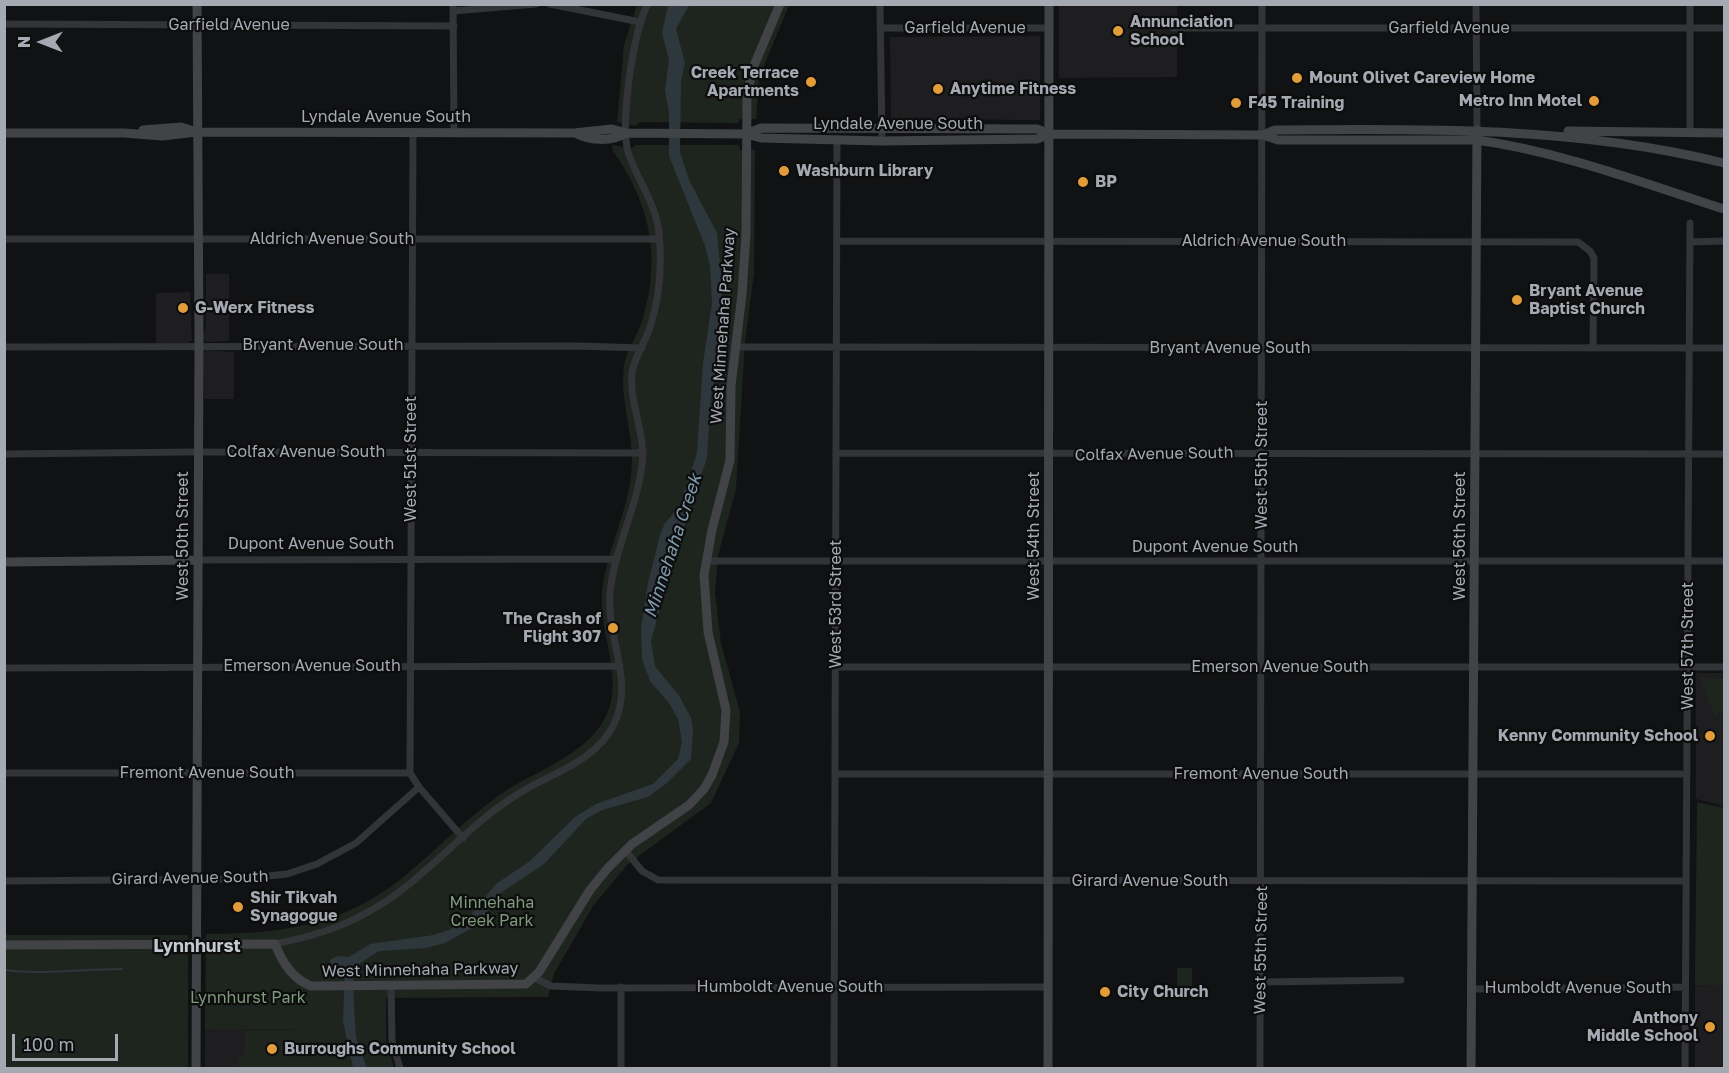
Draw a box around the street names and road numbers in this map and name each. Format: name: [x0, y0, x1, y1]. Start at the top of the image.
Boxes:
street label: Garfield Avenue: [168, 15, 290, 35]
street label: Garfield Avenue: [904, 18, 1026, 38]
street label: Garfield Avenue: [1388, 18, 1510, 38]
street label: Lyndale Avenue South: [301, 107, 471, 127]
street label: Lyndale Avenue South: [813, 114, 983, 134]
street label: West Minnehaha Parkway: [707, 227, 739, 425]
street label: Aldrich Avenue South: [250, 229, 414, 249]
street label: Aldrich Avenue South: [1182, 231, 1346, 251]
street label: Bryant Avenue South: [242, 335, 404, 355]
street label: Bryant Avenue South: [1149, 338, 1311, 358]
street label: West 51st Street: [401, 396, 421, 522]
street label: West 55th Street: [1252, 400, 1272, 530]
street label: Colfax Avenue South: [227, 442, 385, 462]
street label: Colfax Avenue South: [1074, 443, 1234, 465]
street label: West 50th Street: [173, 471, 193, 601]
street label: West 54th Street: [1024, 471, 1044, 601]
street label: West 56th Street: [1450, 471, 1470, 601]
street label: Dupont Avenue South: [228, 534, 394, 554]
street label: Dupont Avenue South: [1132, 537, 1298, 557]
street label: West 53rd Street: [826, 540, 846, 668]
street label: West 57th Street: [1678, 582, 1698, 710]
street label: Emerson Avenue South: [223, 656, 401, 676]
street label: Emerson Avenue South: [1191, 657, 1369, 677]
street label: Fremont Avenue South: [120, 763, 294, 783]
street label: Fremont Avenue South: [1174, 764, 1348, 784]
street label: Girard Avenue South: [111, 867, 269, 889]
street label: Girard Avenue South: [1072, 871, 1228, 891]
street label: West 55th Street: [1250, 885, 1272, 1015]
street label: West Minnehaha Parkway: [321, 959, 519, 981]
street label: Humboldt Avenue South: [697, 977, 883, 997]
street label: Humboldt Avenue South: [1485, 978, 1671, 998]

